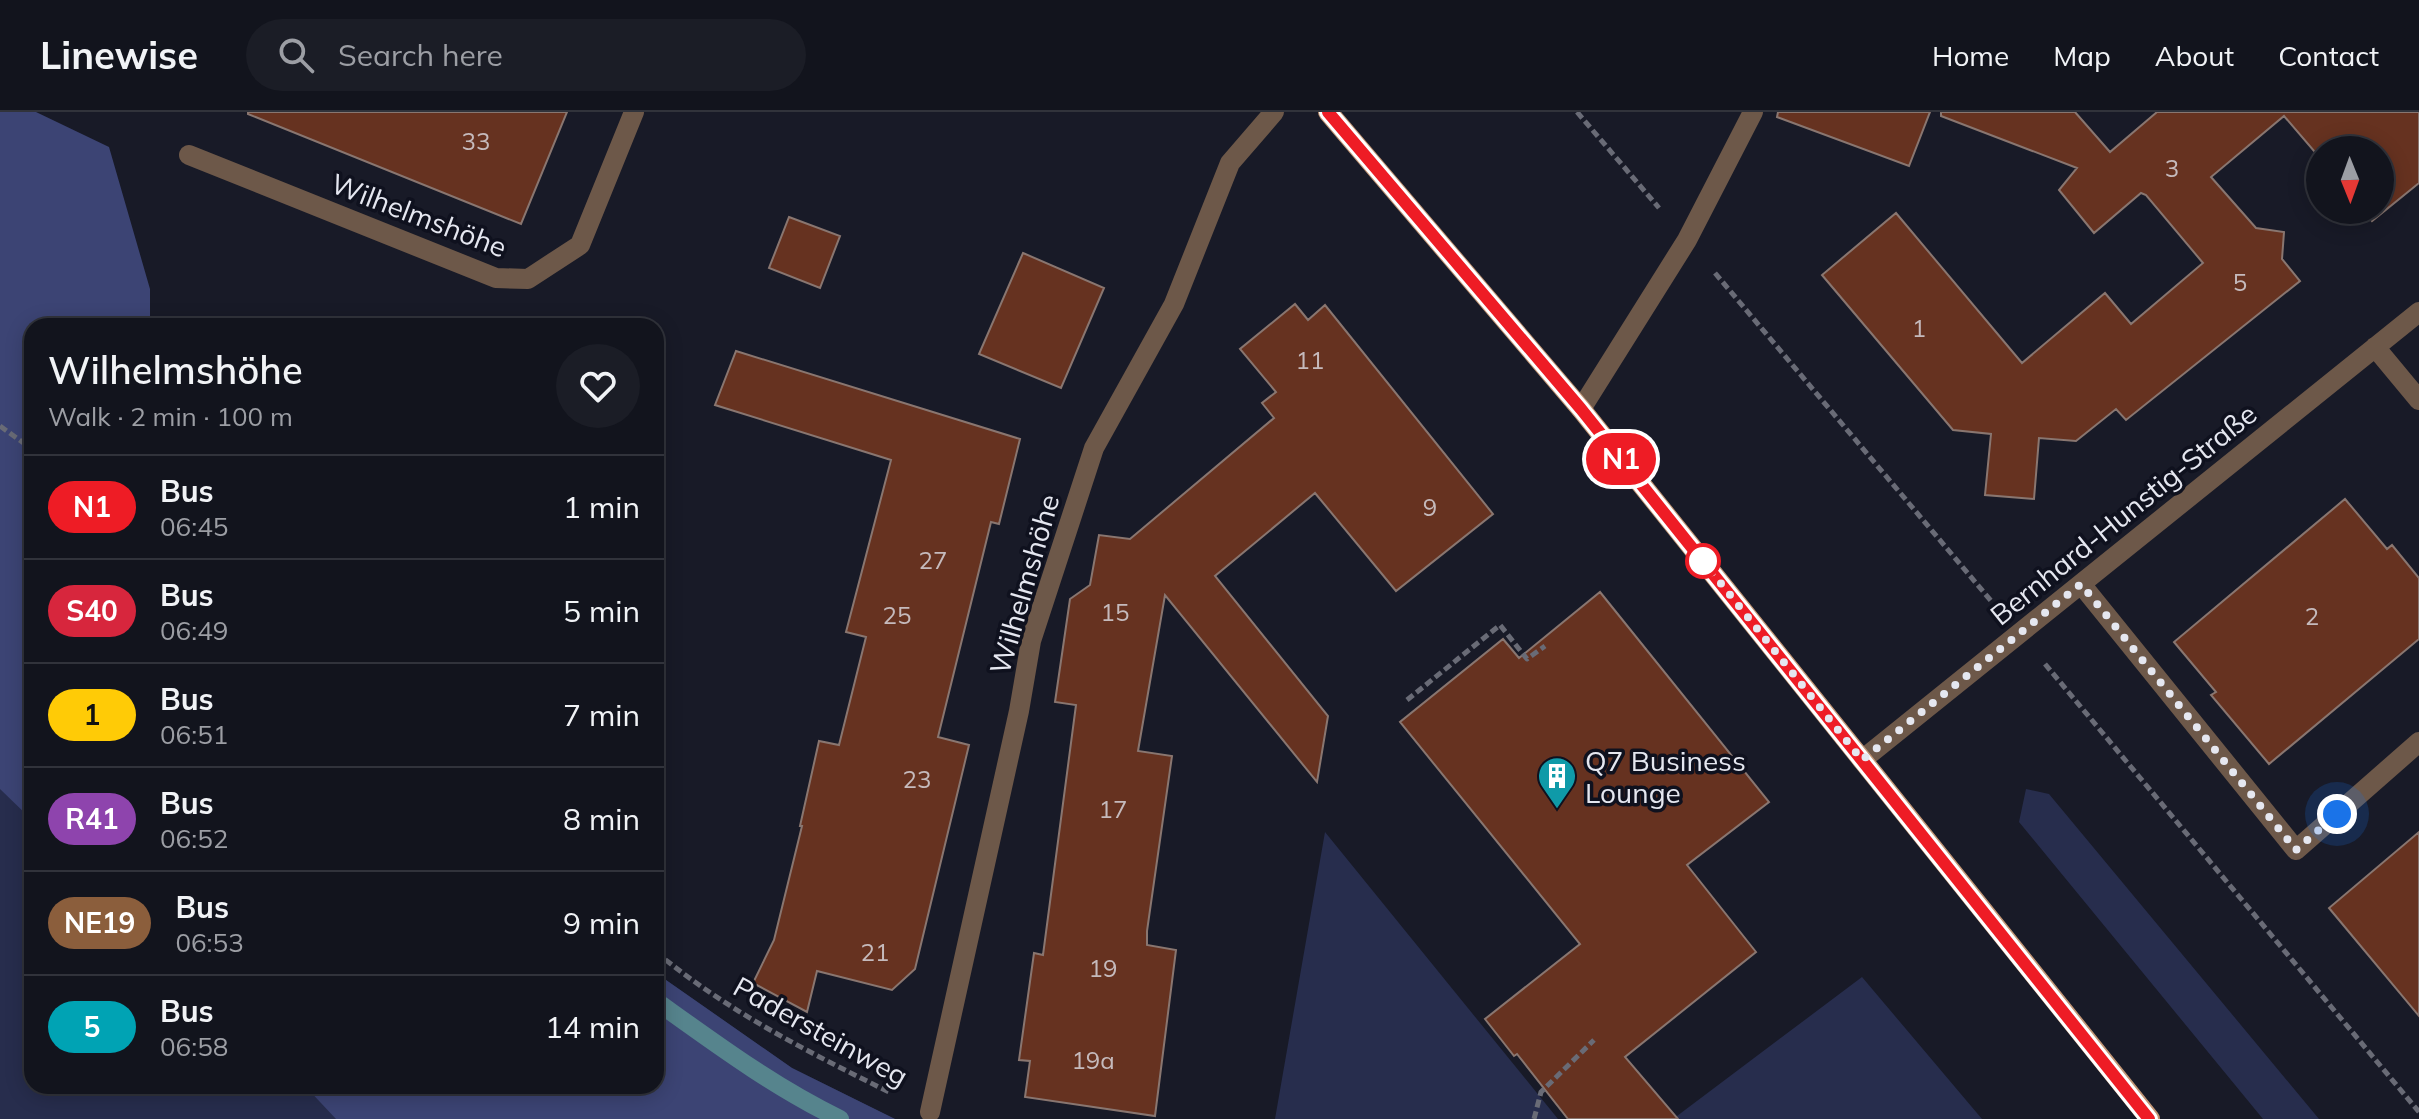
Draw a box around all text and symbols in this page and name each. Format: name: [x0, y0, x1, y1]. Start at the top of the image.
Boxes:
search box: [246, 19, 806, 91]
text: Linewise: [40, 31, 198, 79]
icon: search: [274, 33, 318, 77]
text: Search here: [338, 36, 503, 74]
text: Home: [1932, 38, 2009, 73]
text: Map: [2053, 38, 2111, 73]
text: About: [2155, 38, 2234, 73]
text: Contact: [2278, 38, 2379, 73]
house number: 33: [462, 126, 490, 156]
north arrow: [2306, 136, 2394, 224]
map controls: [2306, 136, 2394, 224]
house number: 3: [2165, 153, 2179, 183]
street label: Wilhelmshöhe: [326, 165, 512, 265]
house number: 5: [2233, 267, 2247, 297]
house number: 1: [1912, 313, 1926, 343]
button: heart: [556, 344, 640, 428]
house number: 11: [1296, 345, 1324, 375]
text: Wilhelmshöhe: [48, 346, 303, 394]
street label: Bernhard-Hunstig-Straße: [1983, 396, 2263, 632]
text: Walk · 2 min · 100 m: [48, 400, 293, 433]
line badge: N1: [1585, 433, 1657, 485]
text: N1: [1602, 441, 1640, 476]
text: Bus: [160, 472, 214, 510]
text: 1 min: [563, 488, 640, 526]
text: N1: [73, 489, 111, 524]
street label: Wilhelmshöhe: [982, 490, 1066, 678]
house number: 9: [1423, 492, 1437, 522]
text: 06:45: [160, 510, 228, 543]
unlabelled marker: [1686, 544, 1720, 578]
house number: 27: [919, 545, 947, 575]
text: Bus: [160, 576, 214, 614]
text: 5 min: [563, 592, 640, 630]
text: S40: [66, 593, 118, 628]
house number: 15: [1101, 597, 1129, 627]
house number: 25: [883, 600, 911, 630]
house number: 2: [2305, 601, 2319, 631]
text: 06:49: [160, 614, 228, 647]
text: Bus: [160, 680, 214, 718]
text: 7 min: [563, 696, 640, 734]
text: 1: [84, 697, 100, 732]
text: 06:51: [160, 718, 228, 751]
place label: Q7 Business Lounge: [1585, 743, 1746, 810]
building icon: Q7 Business Lounge: [1536, 755, 1578, 810]
house number: 23: [903, 764, 931, 794]
text: Bus: [160, 784, 214, 822]
house number: 17: [1099, 794, 1127, 824]
your location: [2317, 794, 2357, 834]
text: 8 min: [563, 800, 640, 838]
text: R41: [65, 801, 119, 836]
text: 06:52: [160, 822, 228, 855]
text: Bus: [175, 888, 229, 926]
text: 9 min: [563, 904, 640, 942]
text: NE19: [64, 905, 135, 940]
text: 06:53: [175, 926, 244, 959]
house number: 21: [861, 937, 889, 967]
house number: 19: [1089, 953, 1117, 983]
street label: Padersteinweg: [728, 969, 914, 1093]
text: Bus: [160, 992, 214, 1030]
text: 14 min: [545, 1008, 640, 1046]
text: 5: [84, 1009, 100, 1044]
text: 06:58: [160, 1030, 228, 1063]
house number: 19a: [1071, 1045, 1115, 1075]

